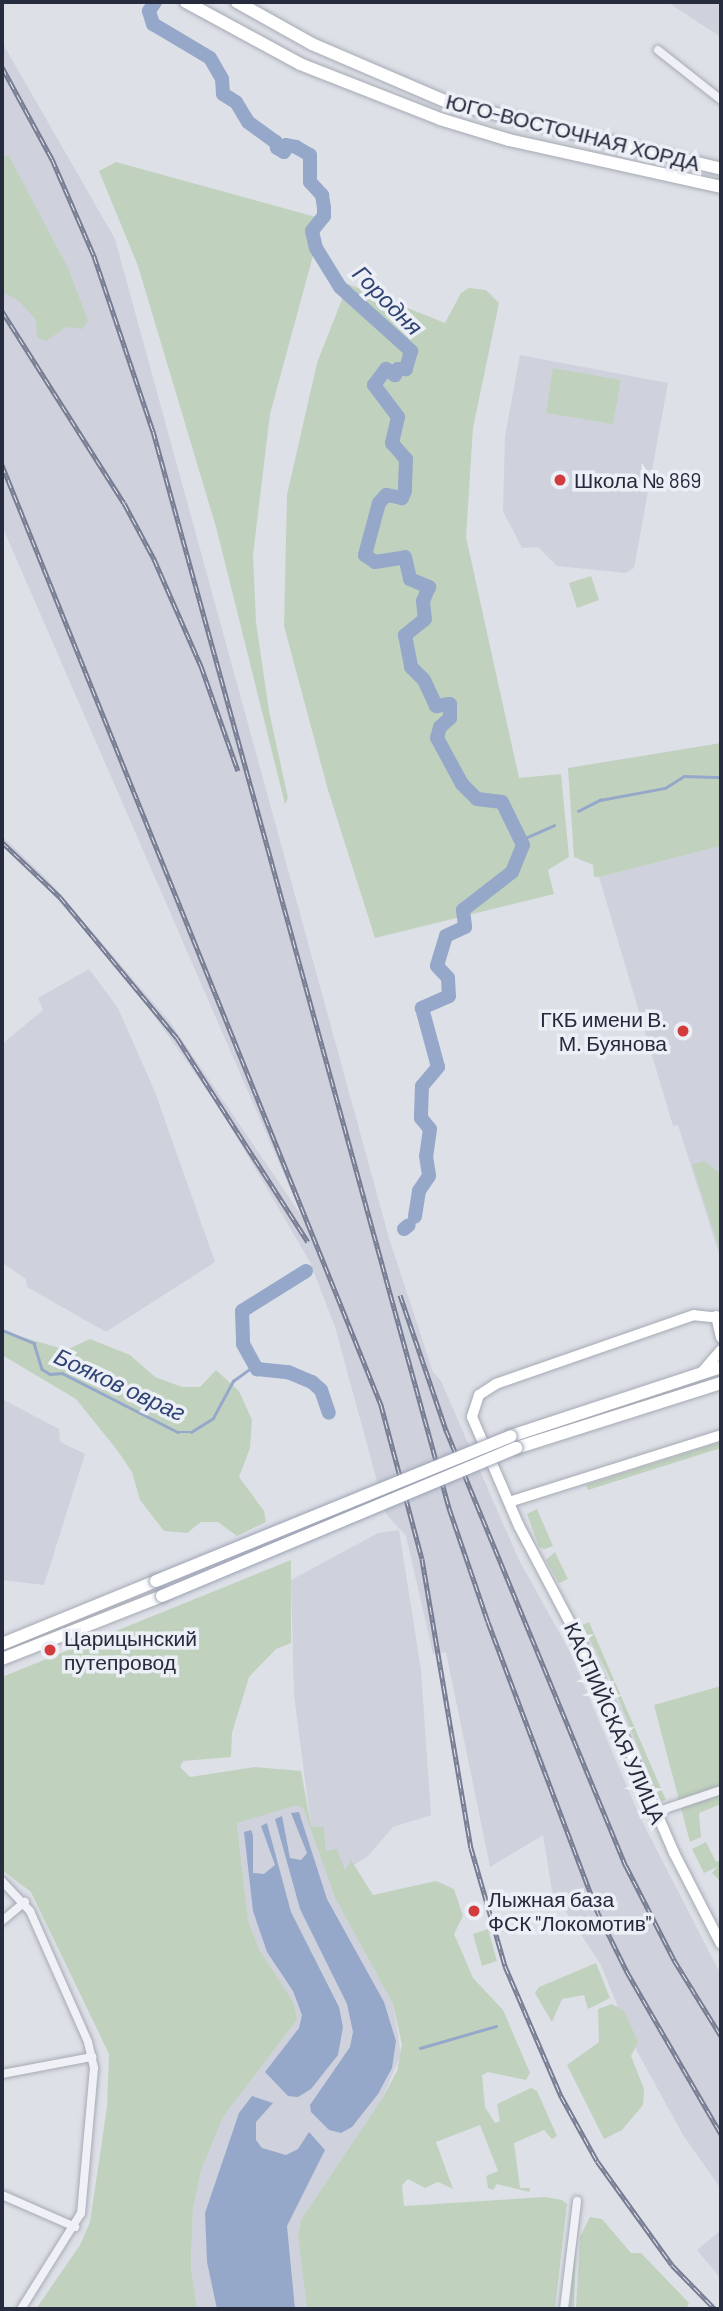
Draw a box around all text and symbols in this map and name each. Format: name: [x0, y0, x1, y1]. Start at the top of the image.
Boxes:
street label: ЮГО-ВОСТОЧНАЯ ХОРДА: [443, 88, 703, 176]
water label: Городня: [347, 259, 429, 341]
place label: Школа № 869: [574, 467, 701, 493]
marker: Школа № 869: [552, 472, 568, 488]
place label: ГКБ имени В. М. Буянова: [540, 1006, 667, 1056]
marker: ГКБ имени В. М. Буянова: [673, 1021, 693, 1041]
water label: Бояков овраг: [50, 1342, 190, 1426]
street label: КАСПИЙСКАЯ УЛИЦА: [559, 1618, 671, 1828]
place label: Царицынский путепровод: [64, 1625, 197, 1675]
marker: Царицынский путепровод: [42, 1642, 58, 1658]
place label: Лыжная база ФСК "Локомотив": [488, 1886, 651, 1936]
marker: Лыжная база ФСК "Локомотив": [466, 1903, 482, 1919]

